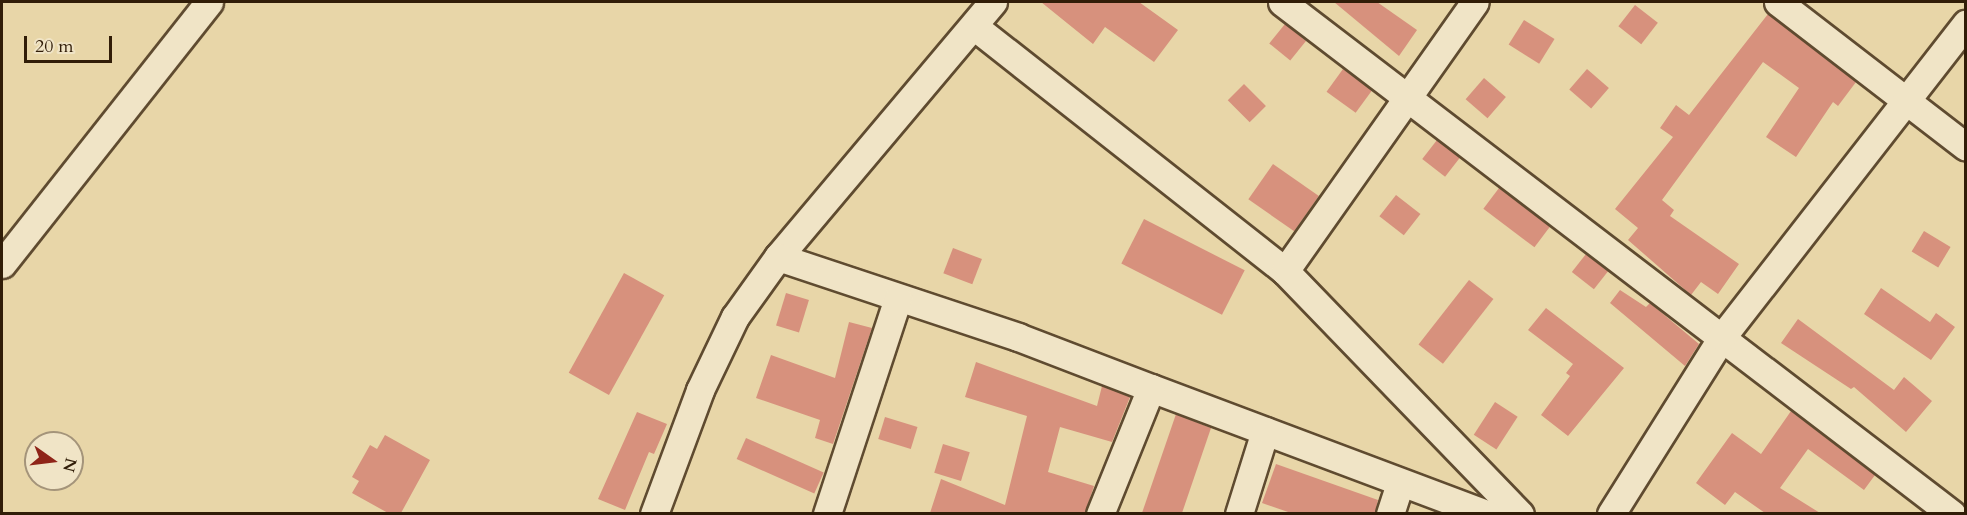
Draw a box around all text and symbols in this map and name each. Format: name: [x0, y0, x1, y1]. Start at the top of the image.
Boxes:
scale bar: [27, 24, 116, 62]
text: 20 m: [35, 34, 74, 59]
north arrow: [24, 431, 84, 491]
text: N: [57, 455, 82, 474]

